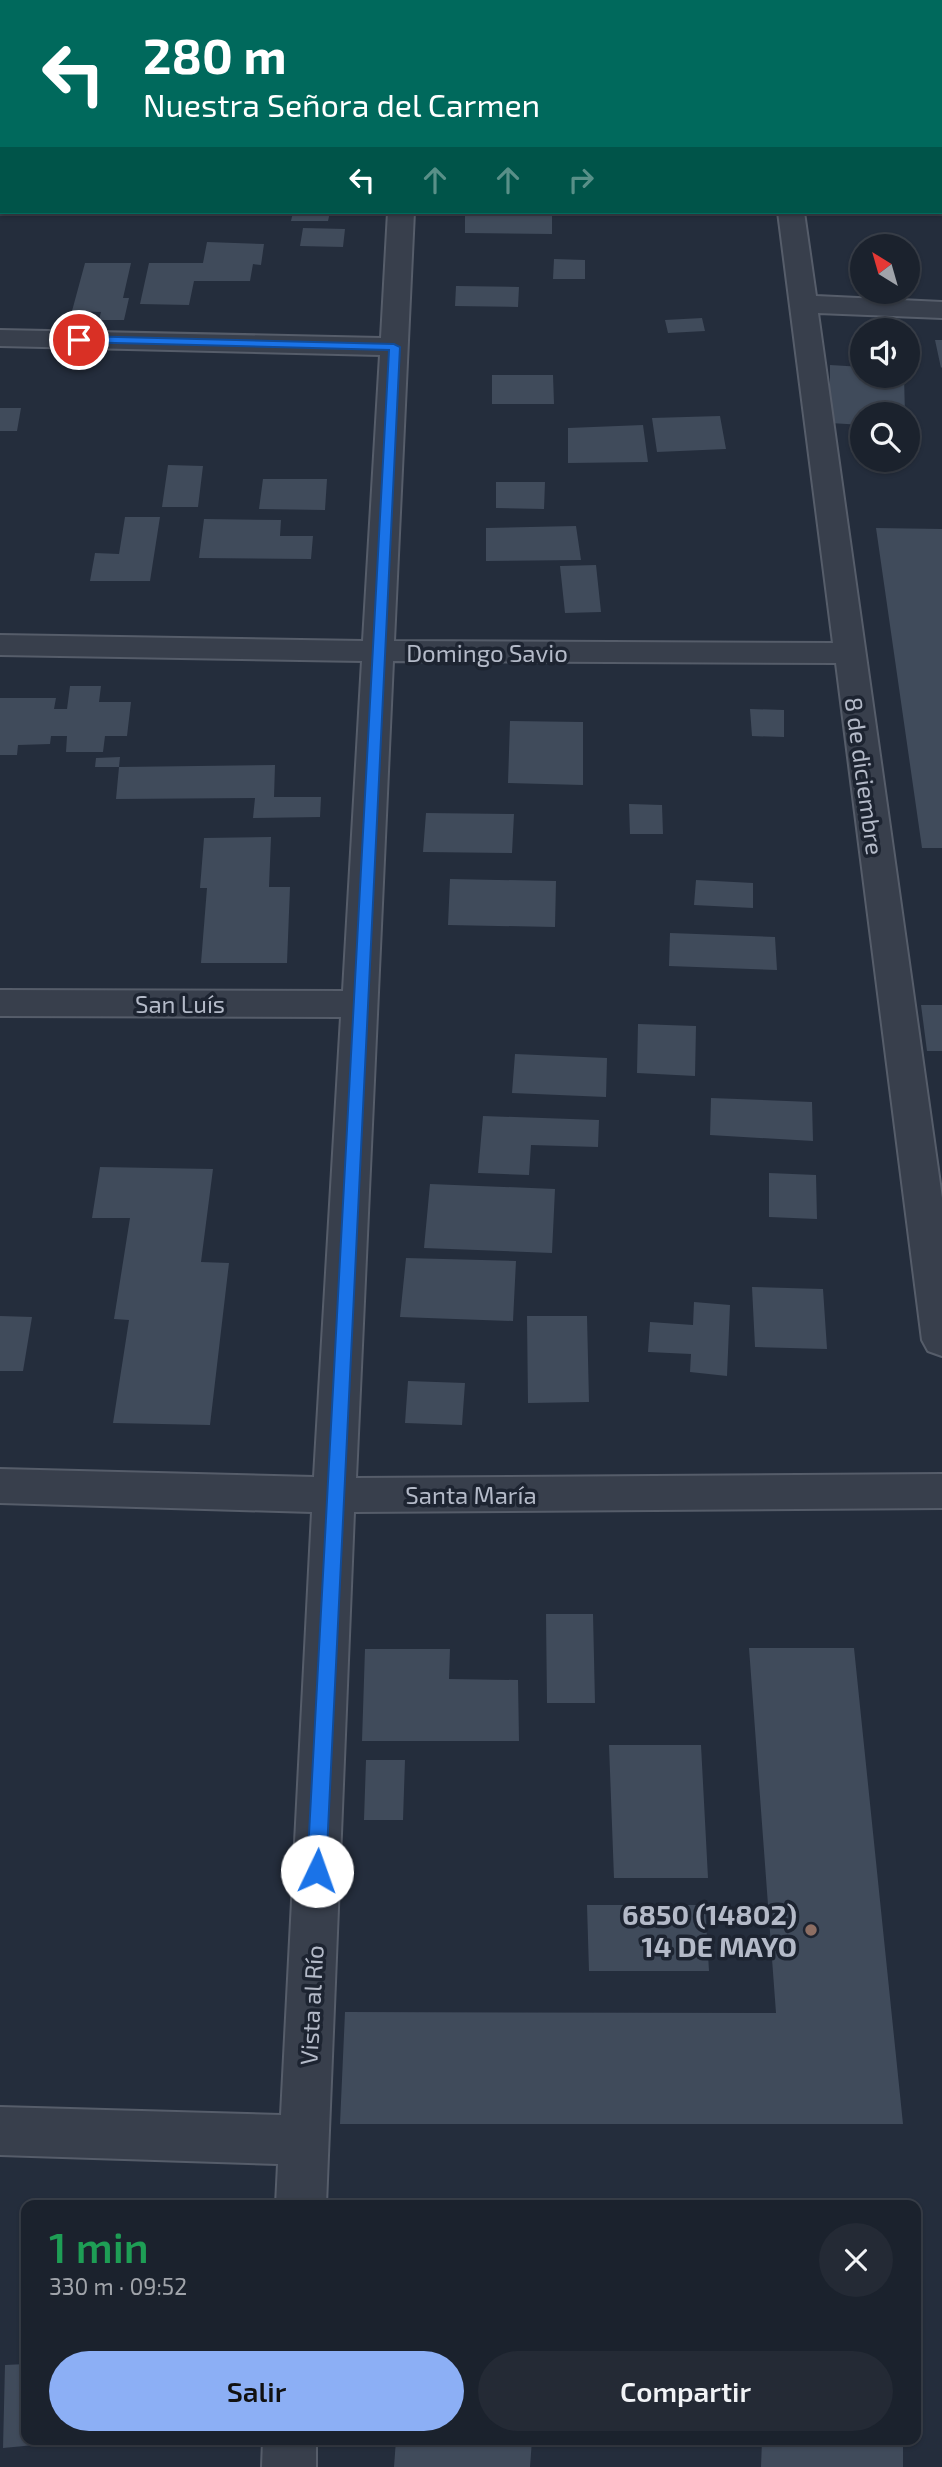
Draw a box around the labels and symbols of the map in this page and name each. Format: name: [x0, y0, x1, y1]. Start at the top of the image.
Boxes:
north arrow: [850, 234, 920, 304]
pin: [49, 310, 109, 370]
street label: Domingo Savio: [406, 638, 568, 667]
street label: 8 de diciembre: [840, 695, 890, 857]
street label: San Luís: [135, 989, 225, 1018]
street label: Santa María: [405, 1480, 537, 1509]
position arrow: [280, 1834, 354, 1908]
place label: 6850 (14802) 14 DE MAYO: [622, 1897, 797, 1963]
marker: 6850 (14802) 14 DE MAYO: [803, 1922, 819, 1938]
street label: Vista al Río: [293, 1944, 329, 2066]

